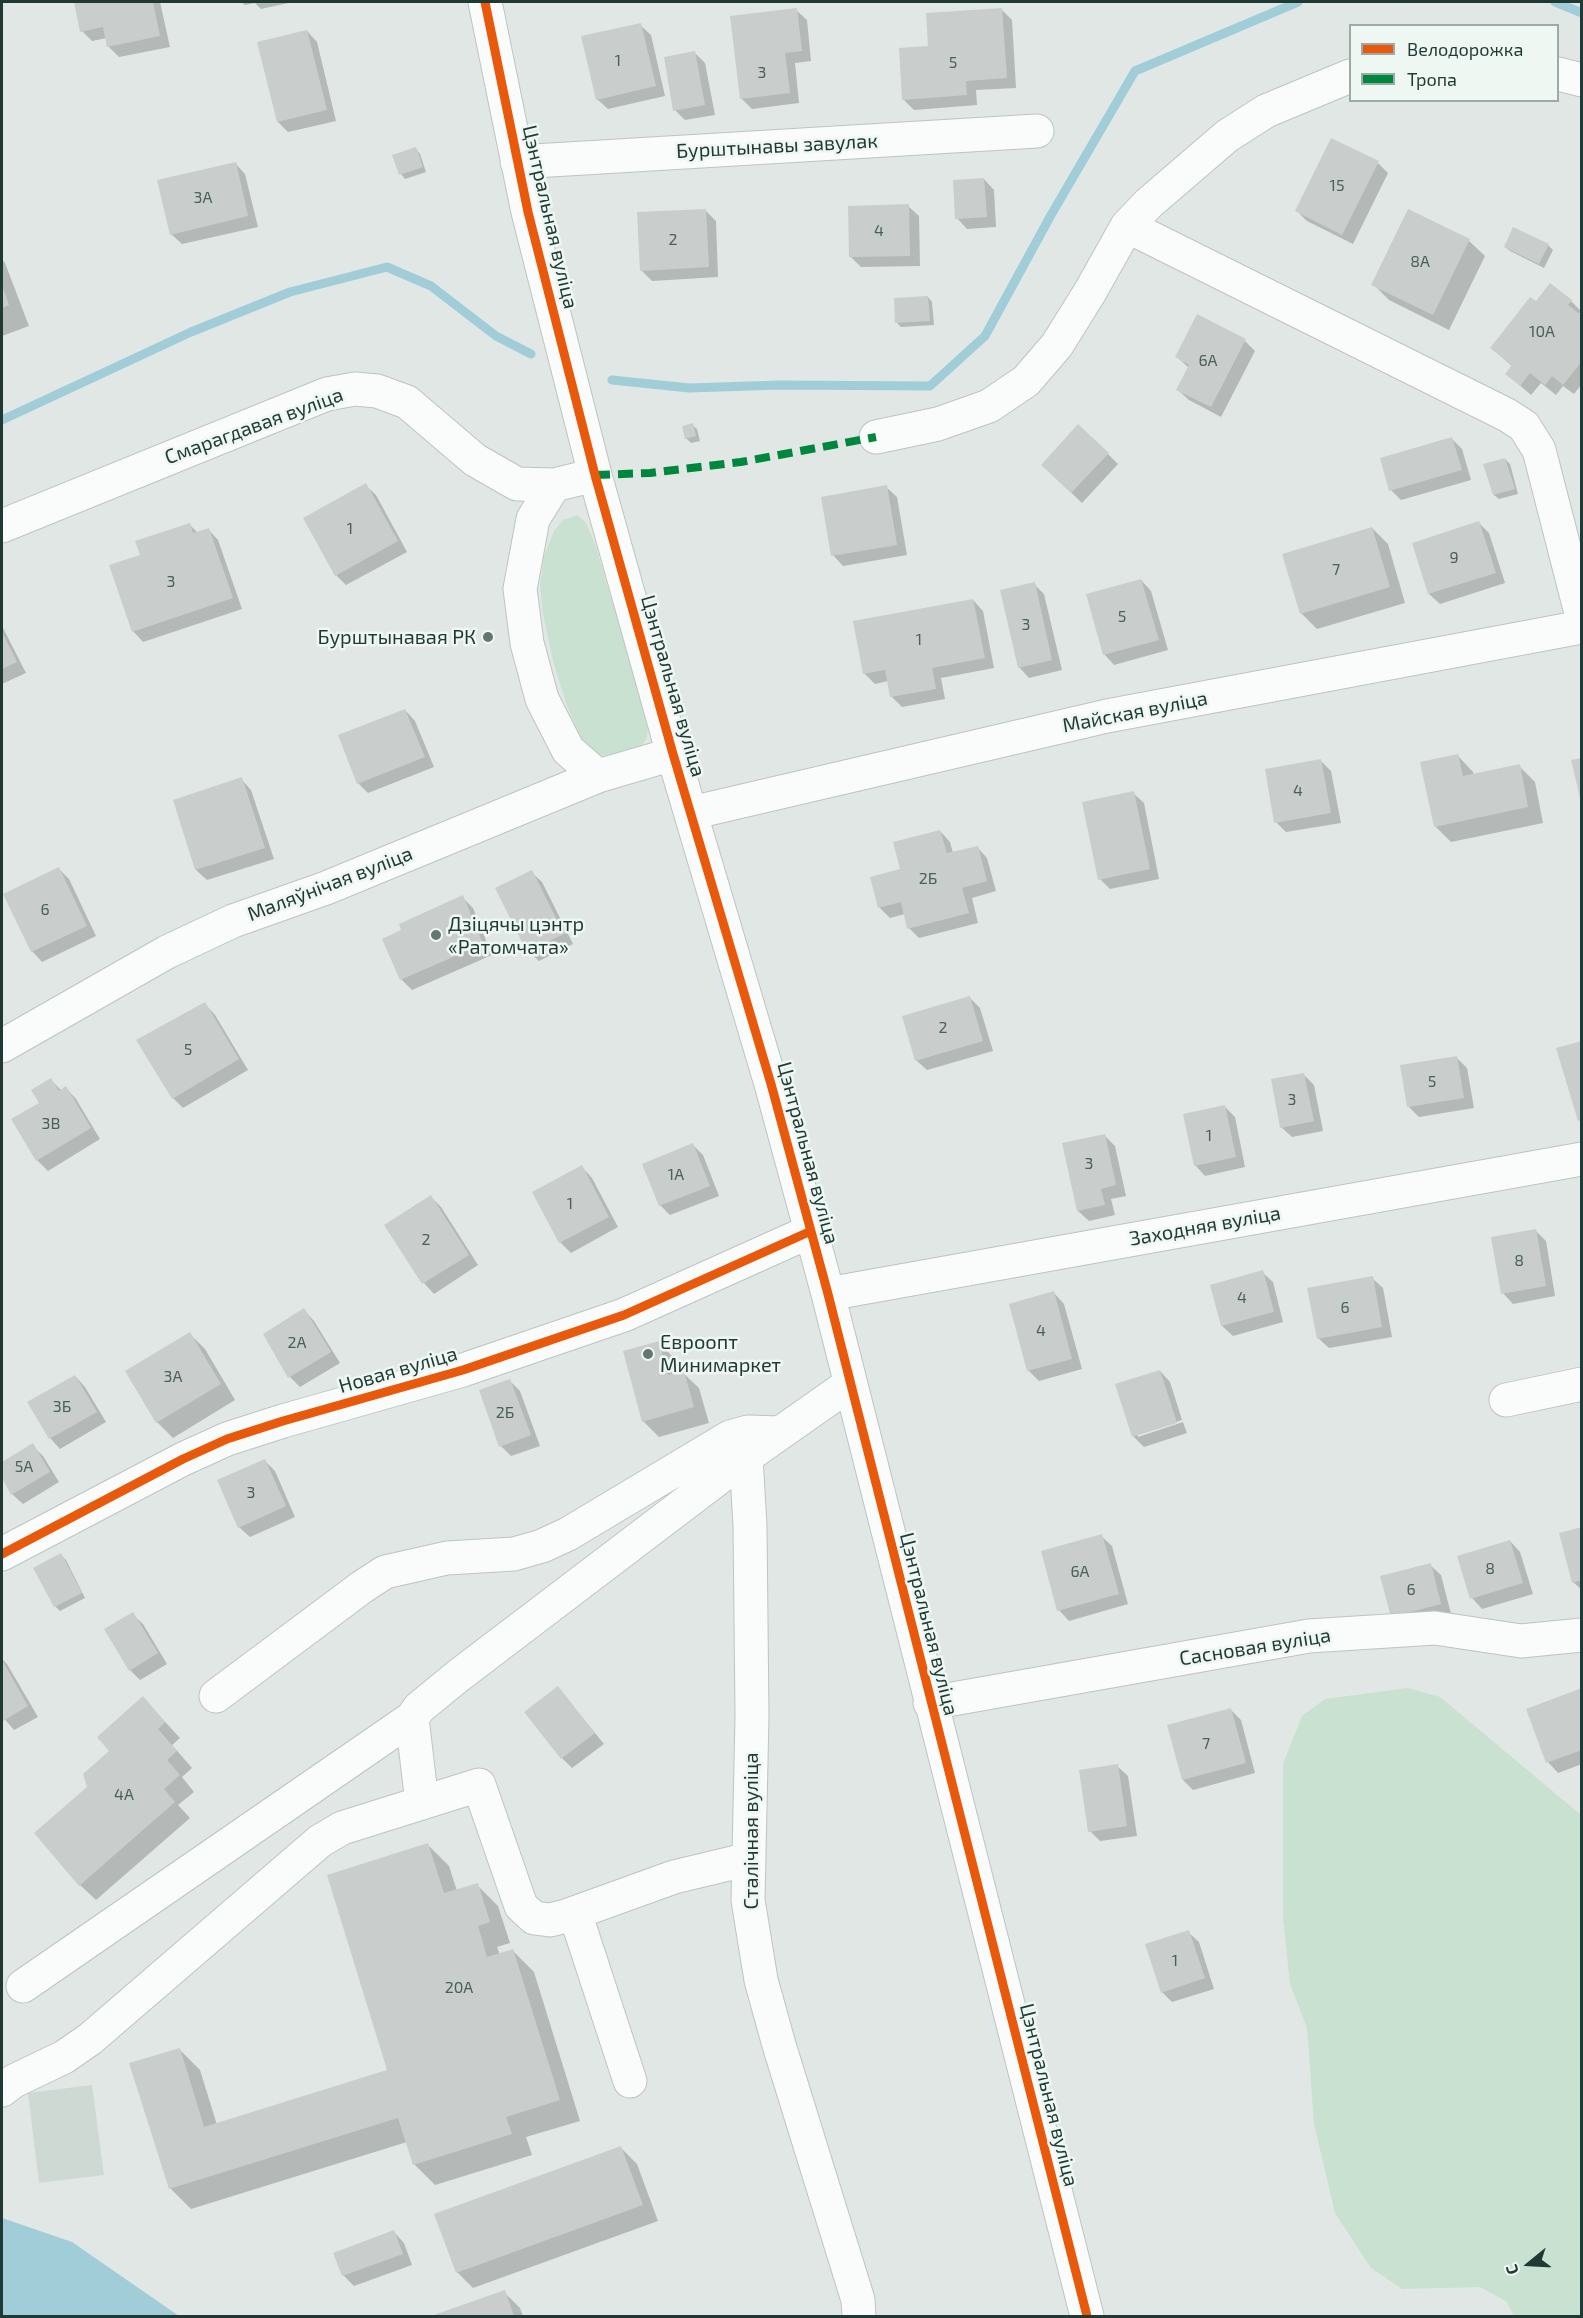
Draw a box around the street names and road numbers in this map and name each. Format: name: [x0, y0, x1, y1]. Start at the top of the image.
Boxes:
street label: Цэнтральная вуліца: [517, 123, 583, 311]
street label: Бурштынавы завулак: [676, 129, 878, 163]
street label: Смарагдавая вуліца: [161, 383, 347, 469]
street label: Цэнтральная вуліца: [636, 592, 710, 780]
street label: Майская вуліца: [1060, 686, 1210, 738]
street label: Маляўнічая вуліца: [244, 841, 416, 927]
street label: Цэнтральная вуліца: [772, 1059, 844, 1247]
street label: Заходняя вуліца: [1127, 1201, 1283, 1251]
street label: Новая вуліца: [336, 1342, 460, 1398]
street label: Цэнтральная вуліца: [895, 1530, 963, 1718]
street label: Сасновая вуліца: [1178, 1623, 1332, 1671]
street label: Сталічная вуліца: [739, 1752, 763, 1910]
street label: Цэнтральная вуліца: [1015, 2001, 1083, 2189]

